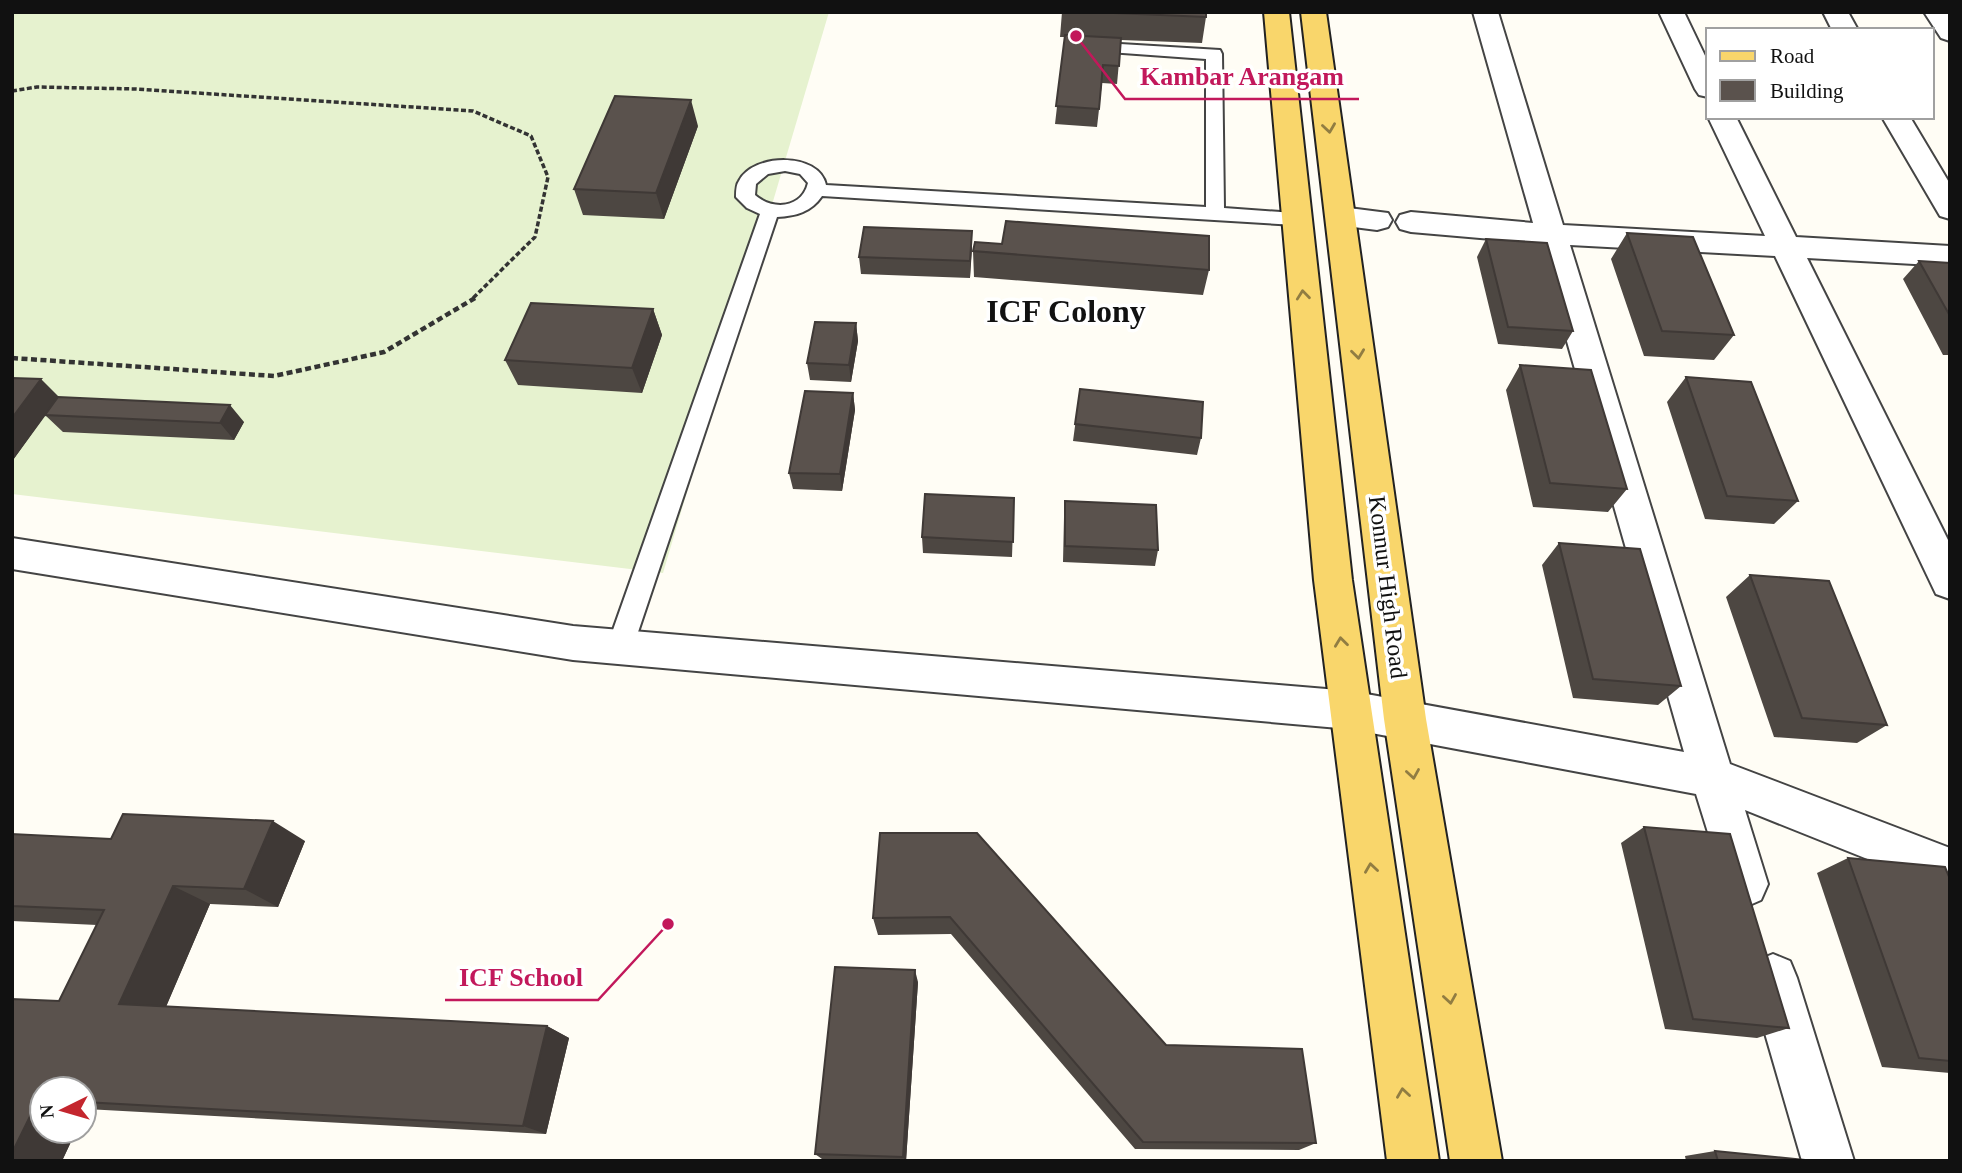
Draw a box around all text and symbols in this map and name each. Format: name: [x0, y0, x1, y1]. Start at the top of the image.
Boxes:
legend: [1706, 28, 1934, 119]
text: Road: [1770, 44, 1815, 68]
callout: Kambar Arangam: [1125, 52, 1359, 99]
text: Kambar Arangam: [1140, 62, 1344, 91]
text: Building: [1770, 79, 1844, 103]
one-way arrow: [1321, 123, 1336, 134]
one-way arrow: [1296, 289, 1311, 300]
district label: ICF Colony: [986, 293, 1146, 329]
one-way arrow: [1351, 348, 1366, 360]
street label: Konnur High Road: [1364, 494, 1412, 680]
one-way arrow: [1334, 637, 1349, 648]
one-way arrow: [1406, 768, 1421, 780]
one-way arrow: [1364, 862, 1379, 874]
callout: ICF School: [445, 953, 598, 1000]
text: ICF School: [459, 963, 583, 992]
one-way arrow: [1442, 993, 1457, 1004]
north arrow: [28, 1075, 98, 1145]
one-way arrow: [1396, 1087, 1411, 1099]
text: N: [35, 1103, 58, 1119]

